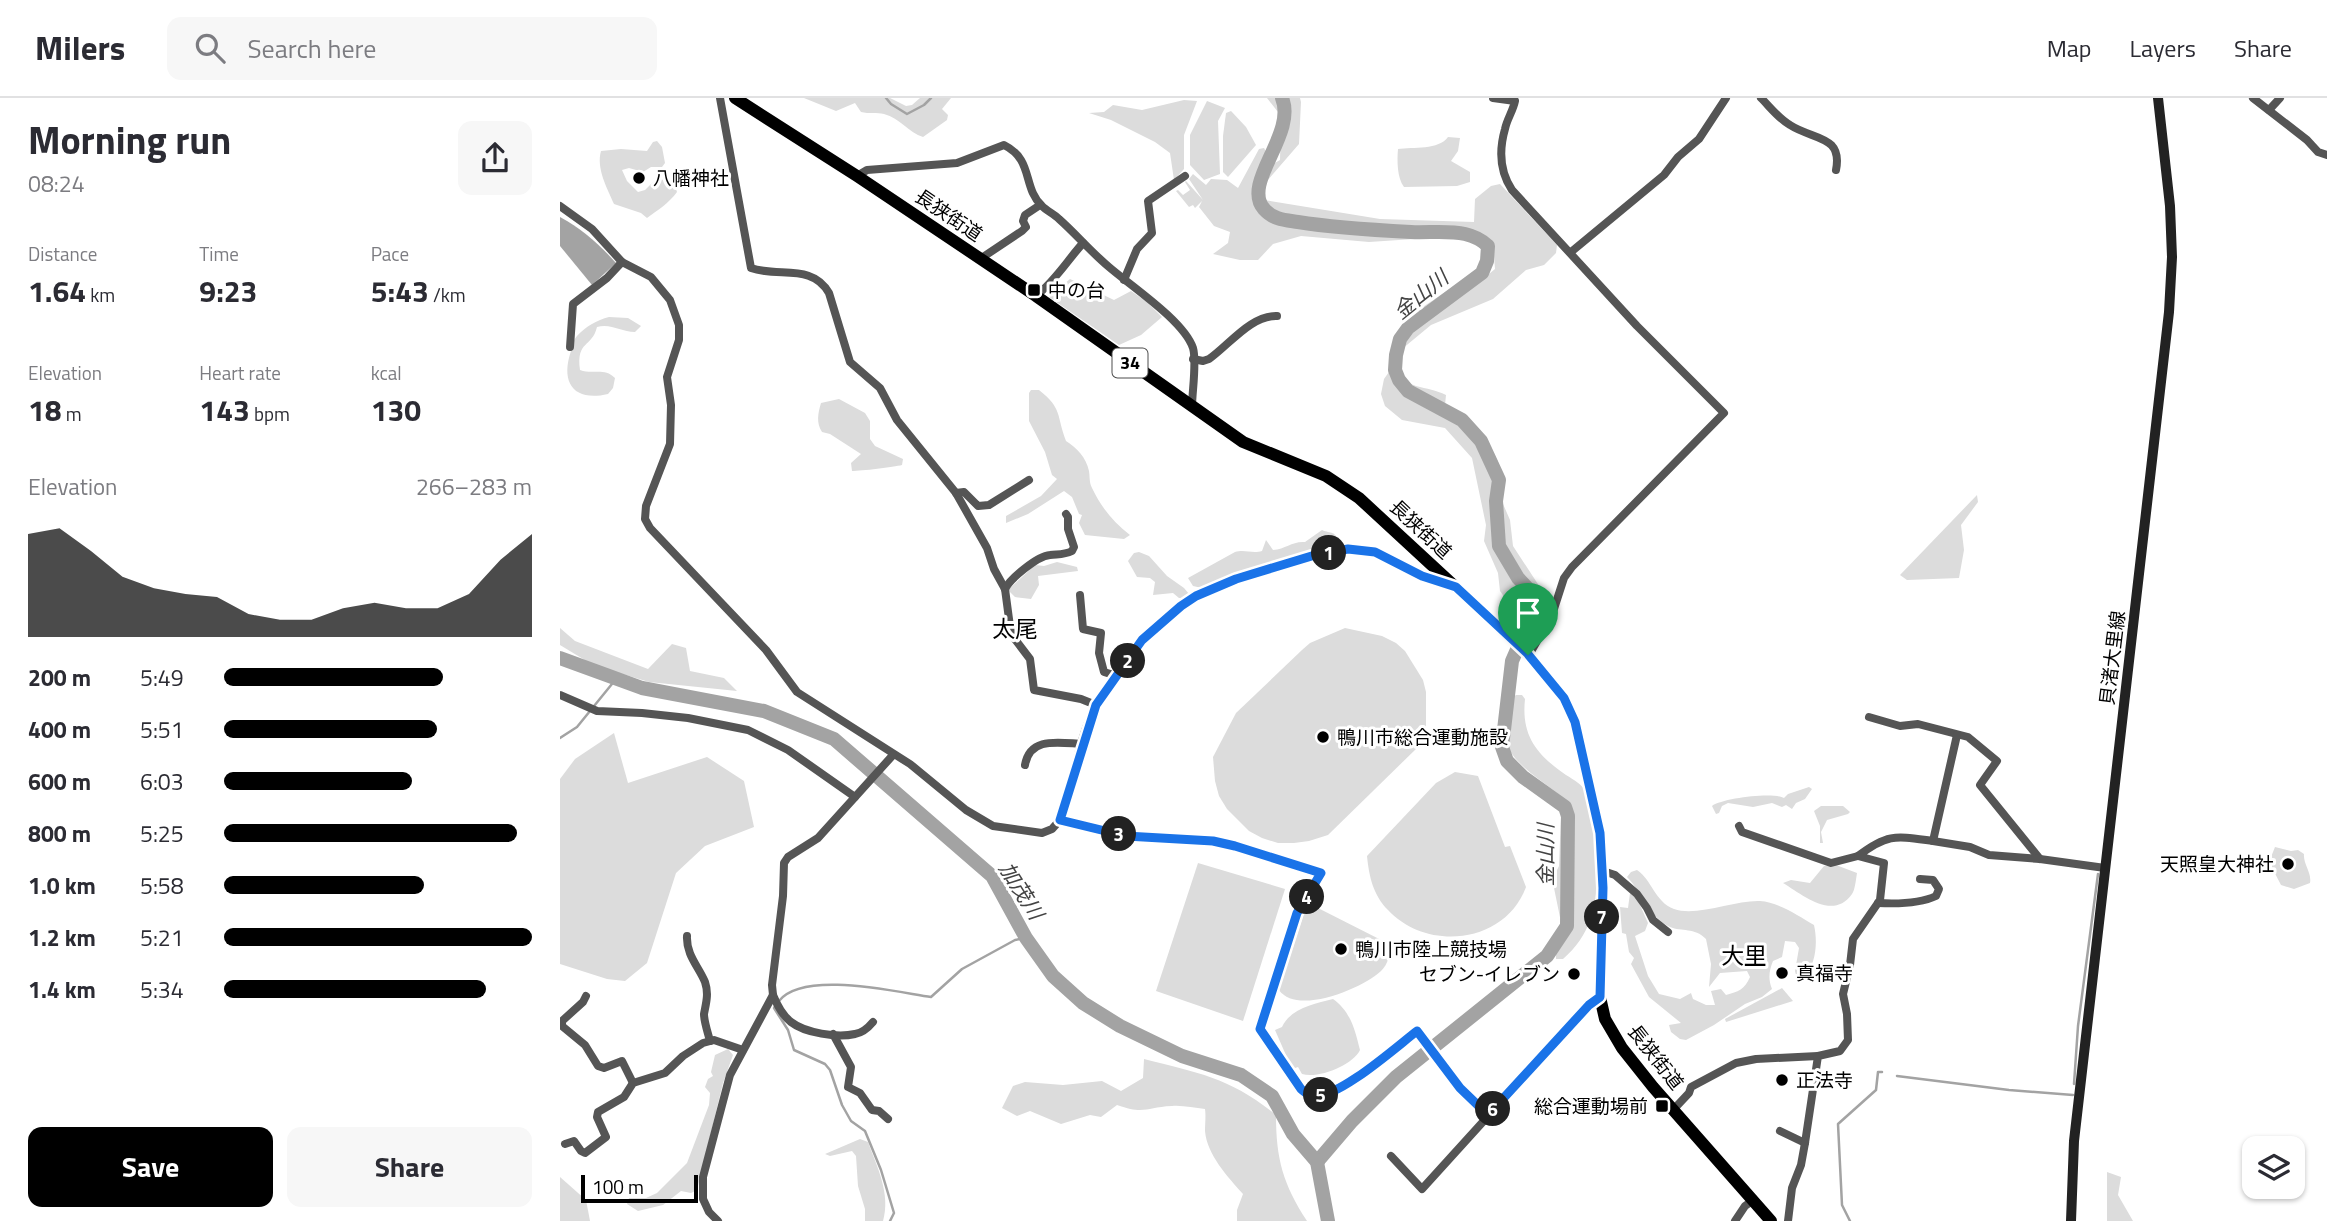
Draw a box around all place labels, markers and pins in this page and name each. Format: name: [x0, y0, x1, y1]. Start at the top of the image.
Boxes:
place label: 八幡神社: [653, 163, 729, 192]
marker: 八幡神社: [631, 170, 647, 186]
place label: 中の台: [1048, 275, 1105, 304]
marker: 中の台: [1026, 282, 1042, 298]
pin: 1: [1312, 536, 1346, 570]
pin: [1498, 583, 1558, 655]
pin: 2: [1110, 644, 1146, 678]
place label: 鴨川市総合運動施設: [1337, 722, 1508, 751]
marker: 鴨川市総合運動施設: [1315, 729, 1331, 745]
pin: 3: [1102, 816, 1136, 852]
place label: 天照皇大神社: [2160, 849, 2274, 878]
marker: 天照皇大神社: [2280, 856, 2296, 872]
pin: 4: [1290, 880, 1324, 914]
pin: 7: [1584, 900, 1620, 934]
place label: 鴨川市陸上競技場: [1355, 934, 1507, 963]
marker: 鴨川市陸上競技場: [1333, 941, 1349, 957]
place label: 真福寺: [1796, 958, 1853, 987]
place label: セブン-イレブン: [1419, 959, 1560, 988]
marker: 真福寺: [1774, 965, 1790, 981]
marker: セブン-イレブン: [1566, 966, 1582, 982]
place label: 正法寺: [1796, 1065, 1853, 1094]
marker: 正法寺: [1774, 1072, 1790, 1088]
pin: 5: [1304, 1077, 1338, 1112]
pin: 6: [1476, 1091, 1510, 1126]
place label: 総合運動場前: [1534, 1091, 1648, 1120]
marker: 総合運動場前: [1654, 1098, 1670, 1114]

